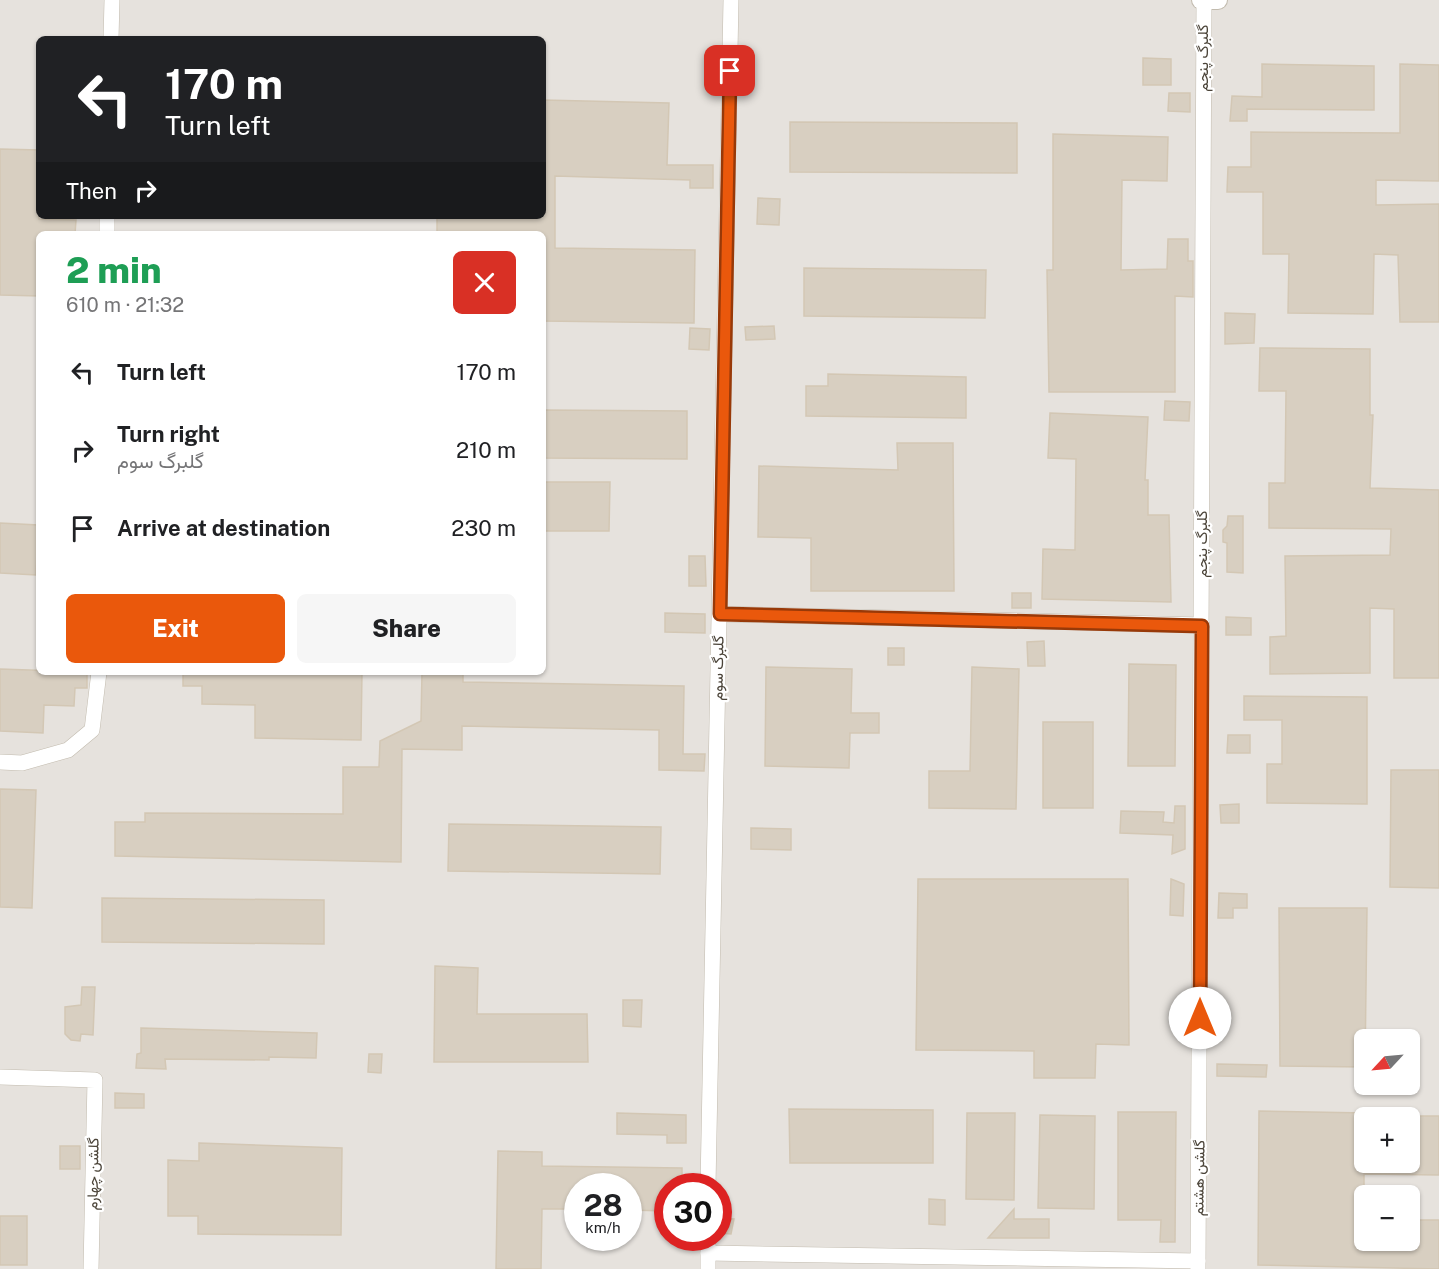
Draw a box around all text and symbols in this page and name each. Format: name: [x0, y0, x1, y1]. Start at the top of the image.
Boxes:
street label: گلبرگ پنجم: [1194, 24, 1213, 92]
pin: [704, 45, 755, 96]
icon: arrive: [713, 54, 746, 87]
text: 170 m: [165, 59, 283, 108]
icon: left: [66, 60, 144, 138]
text: Turn left: [165, 109, 271, 141]
icon: right: [129, 174, 162, 207]
text: Then: [66, 178, 117, 204]
text: 2 min: [66, 249, 162, 291]
button: close: [453, 251, 516, 314]
text: 610 m · 21:32: [66, 293, 184, 317]
icon: left: [66, 356, 99, 389]
text: Turn left: [117, 359, 206, 385]
text: 170 m: [456, 359, 516, 385]
text: Turn right: [117, 421, 220, 447]
icon: right: [66, 434, 99, 467]
text: 210 m: [456, 437, 516, 463]
text: گلبرگ سوم: [117, 449, 204, 473]
street label: گلبرگ پنجم: [1193, 510, 1212, 578]
icon: arrive: [66, 512, 99, 545]
text: Arrive at destination: [117, 515, 330, 541]
text: 230 m: [451, 515, 516, 541]
button: Exit: [66, 594, 285, 663]
button: Share: [297, 594, 516, 663]
street label: گلبرگ سوم: [708, 635, 729, 701]
position arrow: [1168, 986, 1232, 1050]
north arrow: [1354, 1029, 1420, 1095]
map controls: [1354, 1029, 1420, 1251]
button: +: [1354, 1107, 1420, 1173]
street label: گلشن چهارم: [83, 1137, 104, 1211]
street label: گلشن هشتم: [1189, 1139, 1210, 1216]
speed limit sign: 30: [654, 1173, 732, 1251]
button: −: [1354, 1185, 1420, 1251]
text: 28: [583, 1187, 623, 1223]
text: km/h: [585, 1219, 621, 1236]

